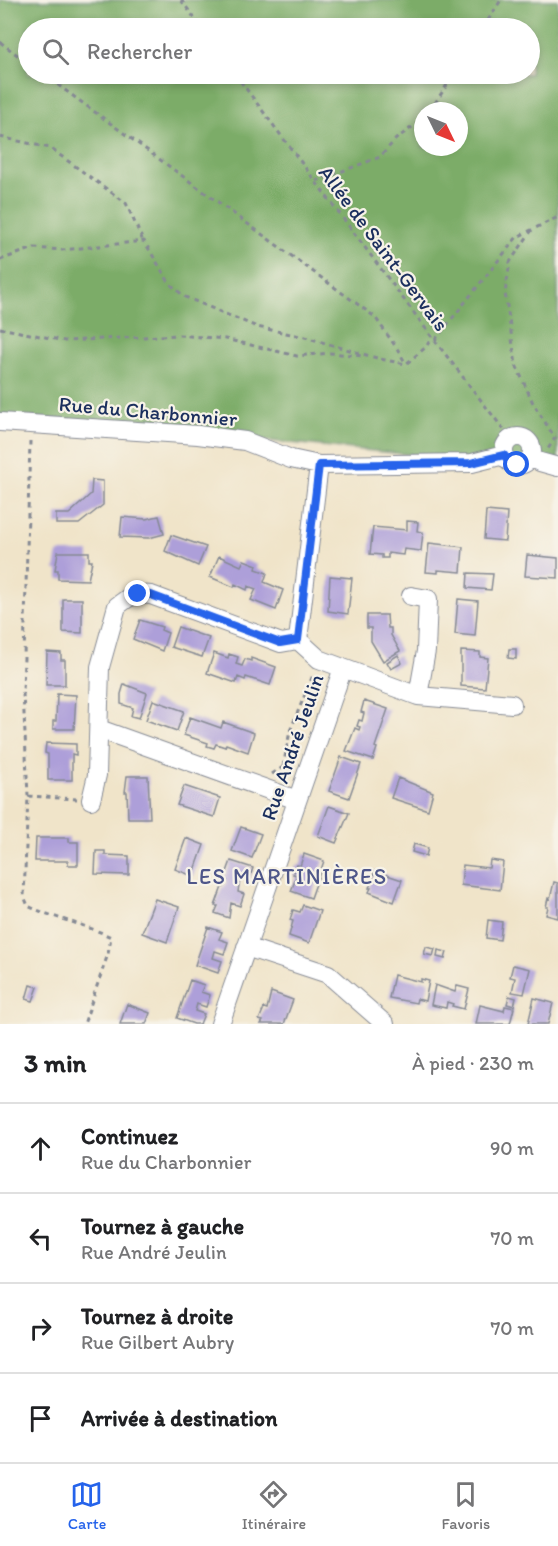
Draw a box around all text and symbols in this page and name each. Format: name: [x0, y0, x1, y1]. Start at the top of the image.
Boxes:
search box: [18, 18, 540, 84]
icon: search: [39, 35, 72, 68]
text: Rechercher: [87, 38, 192, 65]
north arrow: [414, 102, 468, 156]
street label: Allée de Saint-Gervais: [314, 160, 454, 336]
street label: Rue du Charbonnier: [58, 391, 239, 431]
route start: [503, 451, 529, 477]
route end: [124, 580, 150, 606]
street label: Rue André Jeulin: [255, 671, 329, 823]
district label: LES MARTINIÈRES: [186, 863, 388, 890]
text: 3 min: [24, 1047, 86, 1079]
text: À pied · 230 m: [412, 1051, 534, 1075]
text: Continuez: [81, 1123, 178, 1150]
icon: ahead: [24, 1132, 57, 1165]
text: 90 m: [490, 1136, 534, 1160]
text: Rue du Charbonnier: [81, 1150, 251, 1174]
text: Tournez à gauche: [81, 1213, 244, 1240]
icon: left: [24, 1222, 57, 1255]
text: 70 m: [490, 1226, 534, 1250]
text: Rue André Jeulin: [81, 1240, 227, 1264]
text: Tournez à droite: [81, 1303, 233, 1330]
icon: right: [24, 1312, 57, 1345]
text: 70 m: [490, 1316, 534, 1340]
text: Rue Gilbert Aubry: [81, 1330, 234, 1354]
icon: arrive: [24, 1402, 57, 1435]
text: Arrivée à destination: [81, 1405, 277, 1432]
tab: Carte: [68, 1478, 106, 1533]
tab: Itinéraire: [242, 1478, 306, 1533]
tab: Favoris: [442, 1478, 490, 1533]

